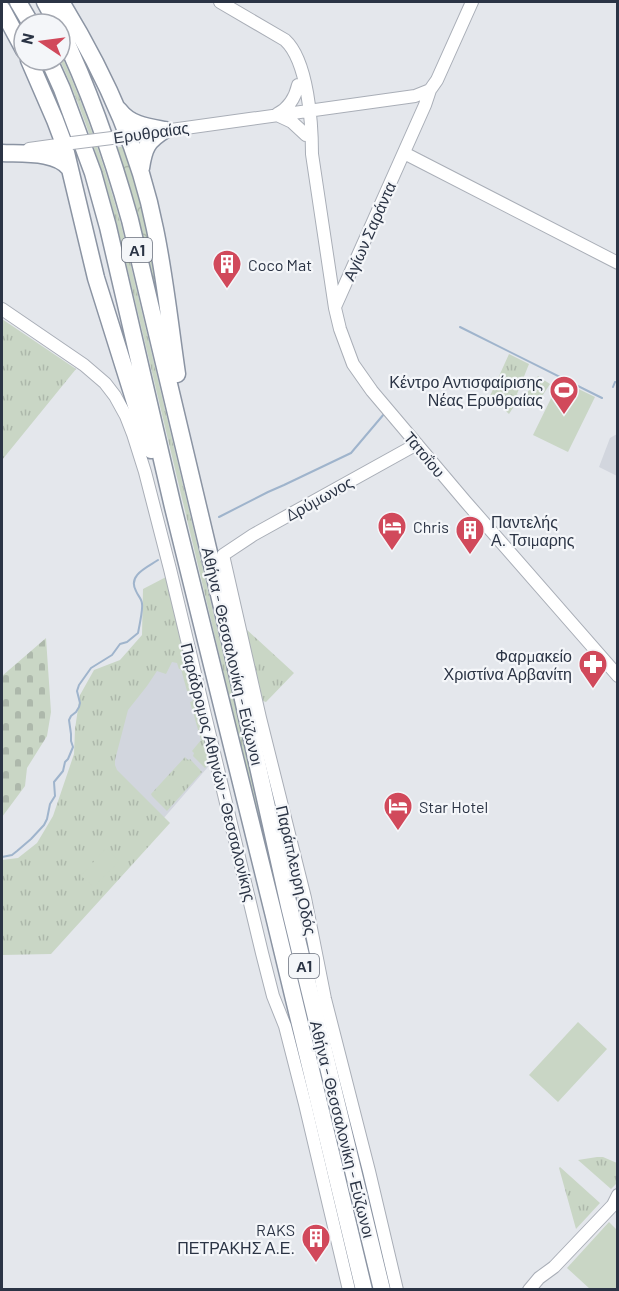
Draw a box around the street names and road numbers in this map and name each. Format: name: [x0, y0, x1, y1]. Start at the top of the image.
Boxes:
street label: Ερυθραίας: [112, 117, 190, 147]
street label: Αγίων Σαράντα: [339, 179, 399, 283]
road number: Α1: [122, 238, 152, 262]
street label: Τατοΐου: [401, 427, 449, 481]
street label: Δρύμωνος: [282, 472, 356, 524]
street label: Αθήνα - Θεσσαλονίκη - Εύζωνοι: [198, 545, 267, 768]
street label: Παράδρομος Αθηνών - Θεσσαλονίκης: [178, 641, 260, 903]
street label: Παράπλευρη Οδός: [273, 803, 321, 937]
road number: Α1: [289, 954, 319, 978]
street label: Αθήνα - Θεσσαλονίκη - Εύζωνοι: [306, 1018, 379, 1240]

